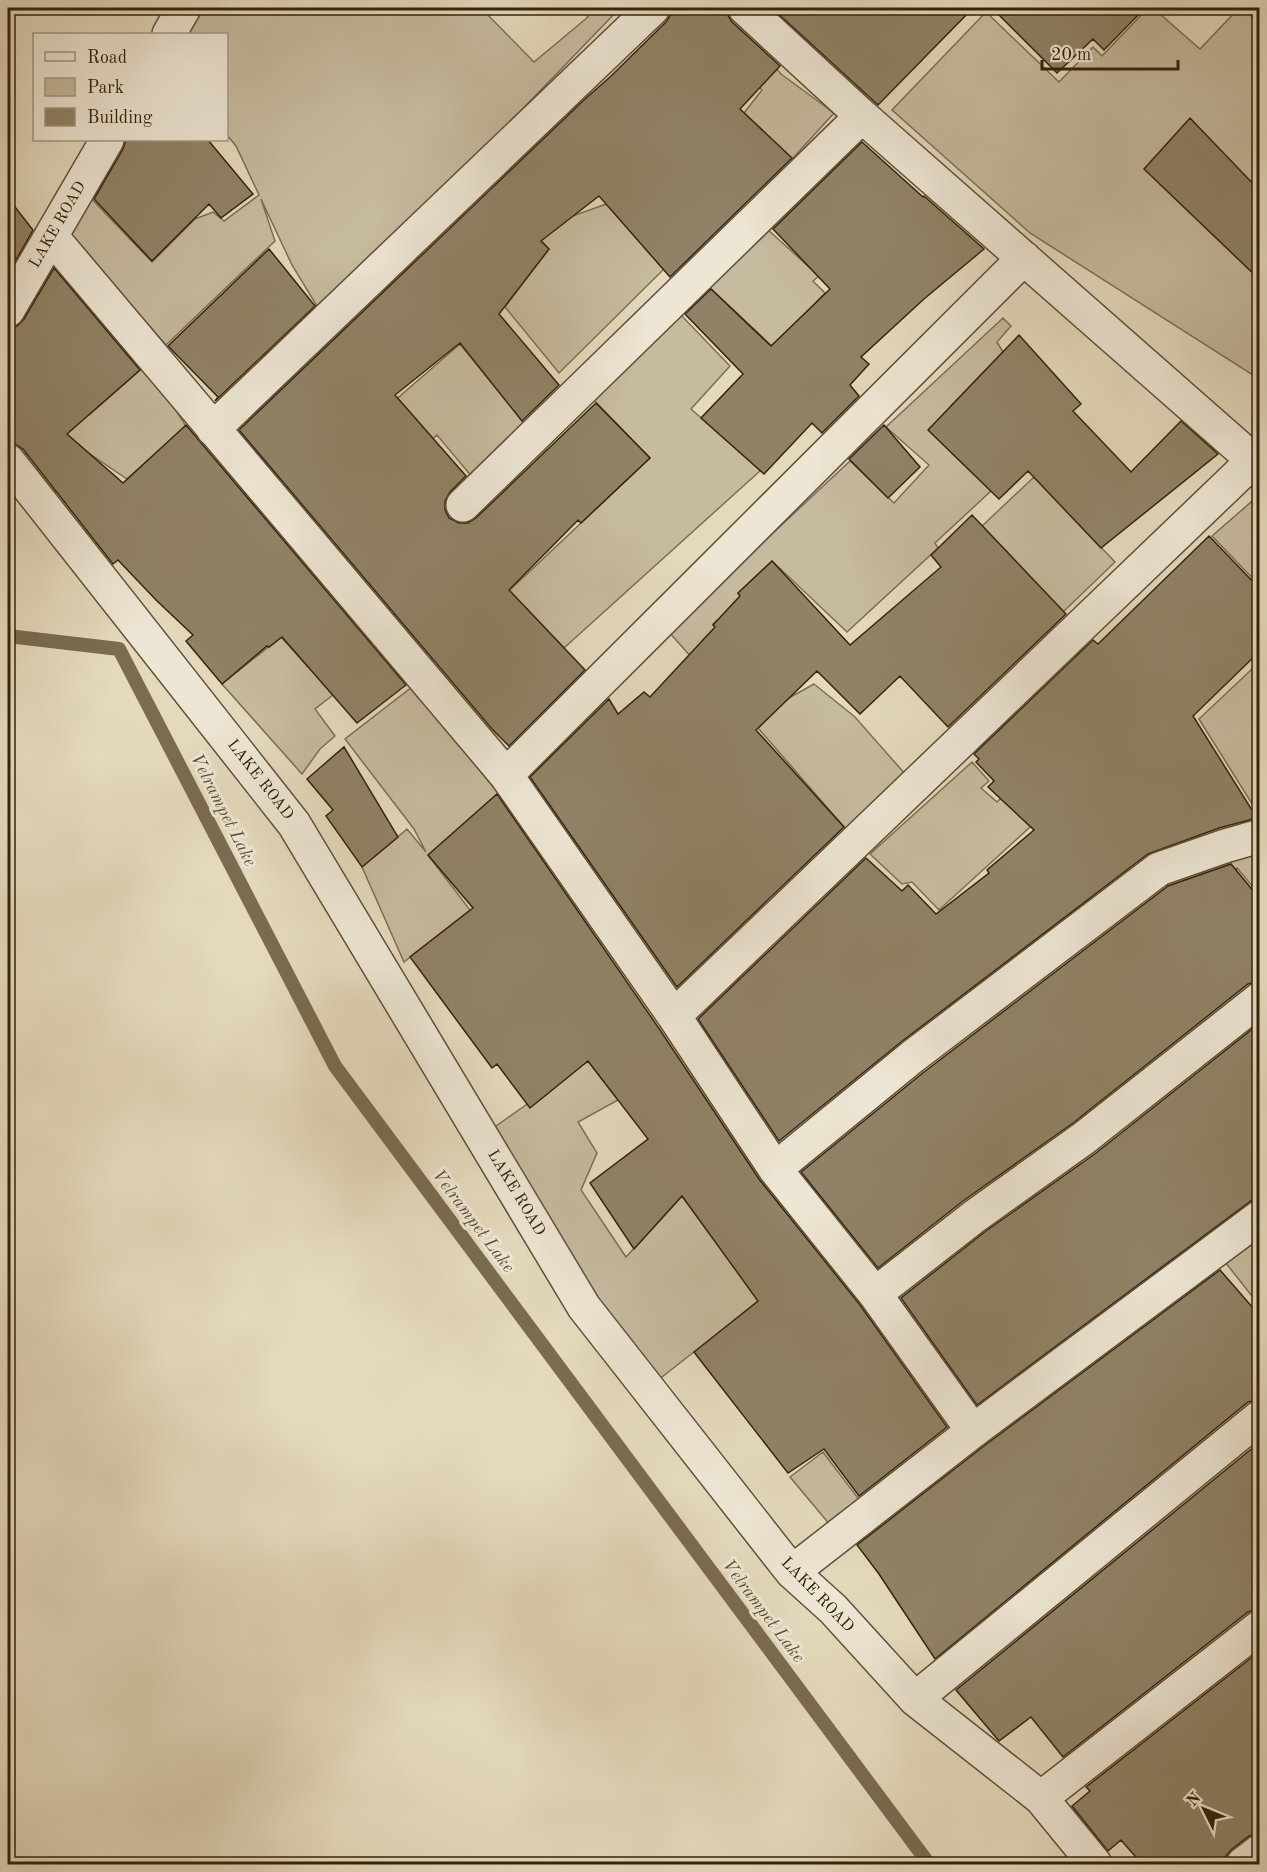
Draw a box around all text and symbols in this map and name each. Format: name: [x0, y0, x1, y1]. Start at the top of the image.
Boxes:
legend: [33, 33, 228, 141]
scale bar: [1042, 33, 1178, 71]
text: 20 m: [1051, 46, 1091, 64]
text: Road: [87, 49, 127, 67]
text: Park: [87, 79, 124, 97]
text: Building: [87, 109, 153, 127]
street label: LAKE ROAD: [27, 179, 89, 271]
street label: LAKE ROAD: [224, 737, 296, 823]
water label: Velrampet Lake: [187, 751, 259, 869]
street label: LAKE ROAD: [484, 1147, 548, 1239]
water label: Velrampet Lake: [428, 1166, 518, 1276]
street label: LAKE ROAD: [778, 1555, 856, 1635]
water label: Velrampet Lake: [718, 1556, 808, 1666]
north arrow: [1174, 1779, 1234, 1839]
text: N: [1184, 1790, 1205, 1810]

